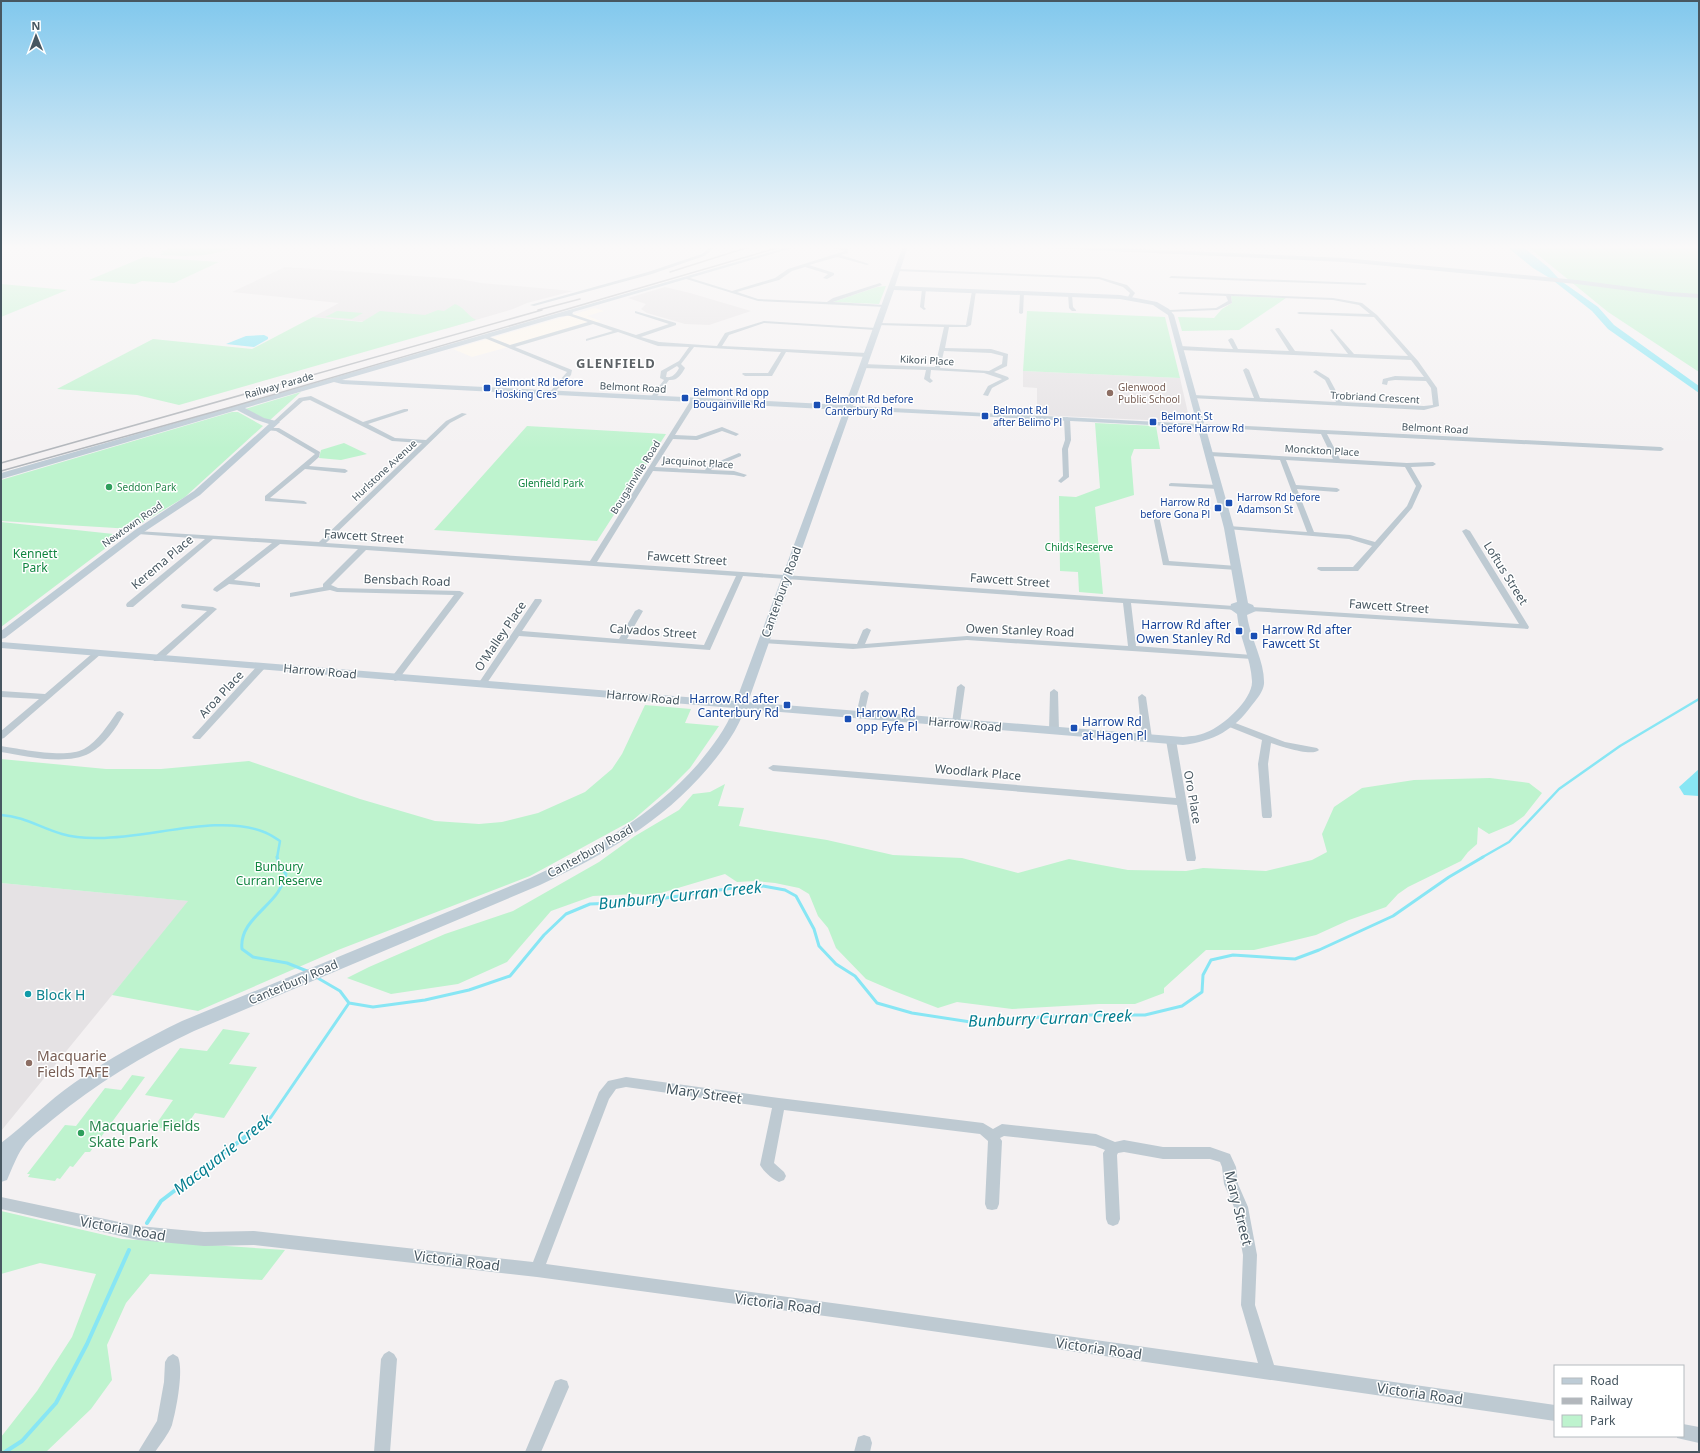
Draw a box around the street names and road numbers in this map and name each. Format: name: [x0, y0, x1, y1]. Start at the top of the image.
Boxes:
street label: Kikori Place: [900, 352, 955, 368]
street label: Railway Parade: [243, 368, 315, 402]
street label: Belmont Road: [599, 378, 667, 396]
street label: Trobriand Crescent: [1330, 388, 1420, 406]
street label: Belmont Road: [1401, 419, 1469, 437]
street label: Hurlstone Avenue: [348, 436, 420, 504]
street label: Bougainville Road: [607, 438, 663, 516]
street label: Monckton Place: [1284, 441, 1360, 459]
street label: Jacquinot Place: [661, 452, 734, 471]
street label: Newtown Road: [99, 498, 165, 550]
street label: Fawcett Street: [323, 525, 405, 547]
street label: Kerema Place: [127, 531, 197, 593]
street label: Loftus Street: [1480, 538, 1533, 609]
street label: Canterbury Road: [757, 544, 805, 640]
street label: Fawcett Street: [646, 547, 728, 569]
street label: Fawcett Street: [969, 569, 1051, 591]
street label: Bensbach Road: [363, 570, 451, 590]
street label: Fawcett Street: [1348, 595, 1430, 617]
street label: O'Malley Place: [470, 597, 530, 674]
street label: Calvados Street: [609, 619, 698, 643]
street label: Owen Stanley Road: [965, 620, 1075, 640]
street label: Harrow Road: [283, 659, 357, 683]
street label: Aroa Place: [195, 666, 248, 721]
street label: Harrow Road: [606, 685, 680, 709]
street label: Harrow Road: [928, 712, 1002, 736]
street label: Woodlark Place: [934, 760, 1022, 784]
street label: Oro Place: [1180, 769, 1206, 825]
street label: Canterbury Road: [544, 820, 636, 882]
street label: Canterbury Road: [246, 955, 340, 1009]
street label: Mary Street: [665, 1078, 743, 1108]
street label: Mary Street: [1221, 1169, 1257, 1247]
street label: Victoria Road: [79, 1211, 167, 1245]
street label: Victoria Road: [413, 1245, 501, 1275]
street label: Victoria Road: [734, 1288, 822, 1318]
street label: Victoria Road: [1055, 1333, 1143, 1363]
street label: Victoria Road: [1376, 1378, 1464, 1408]

